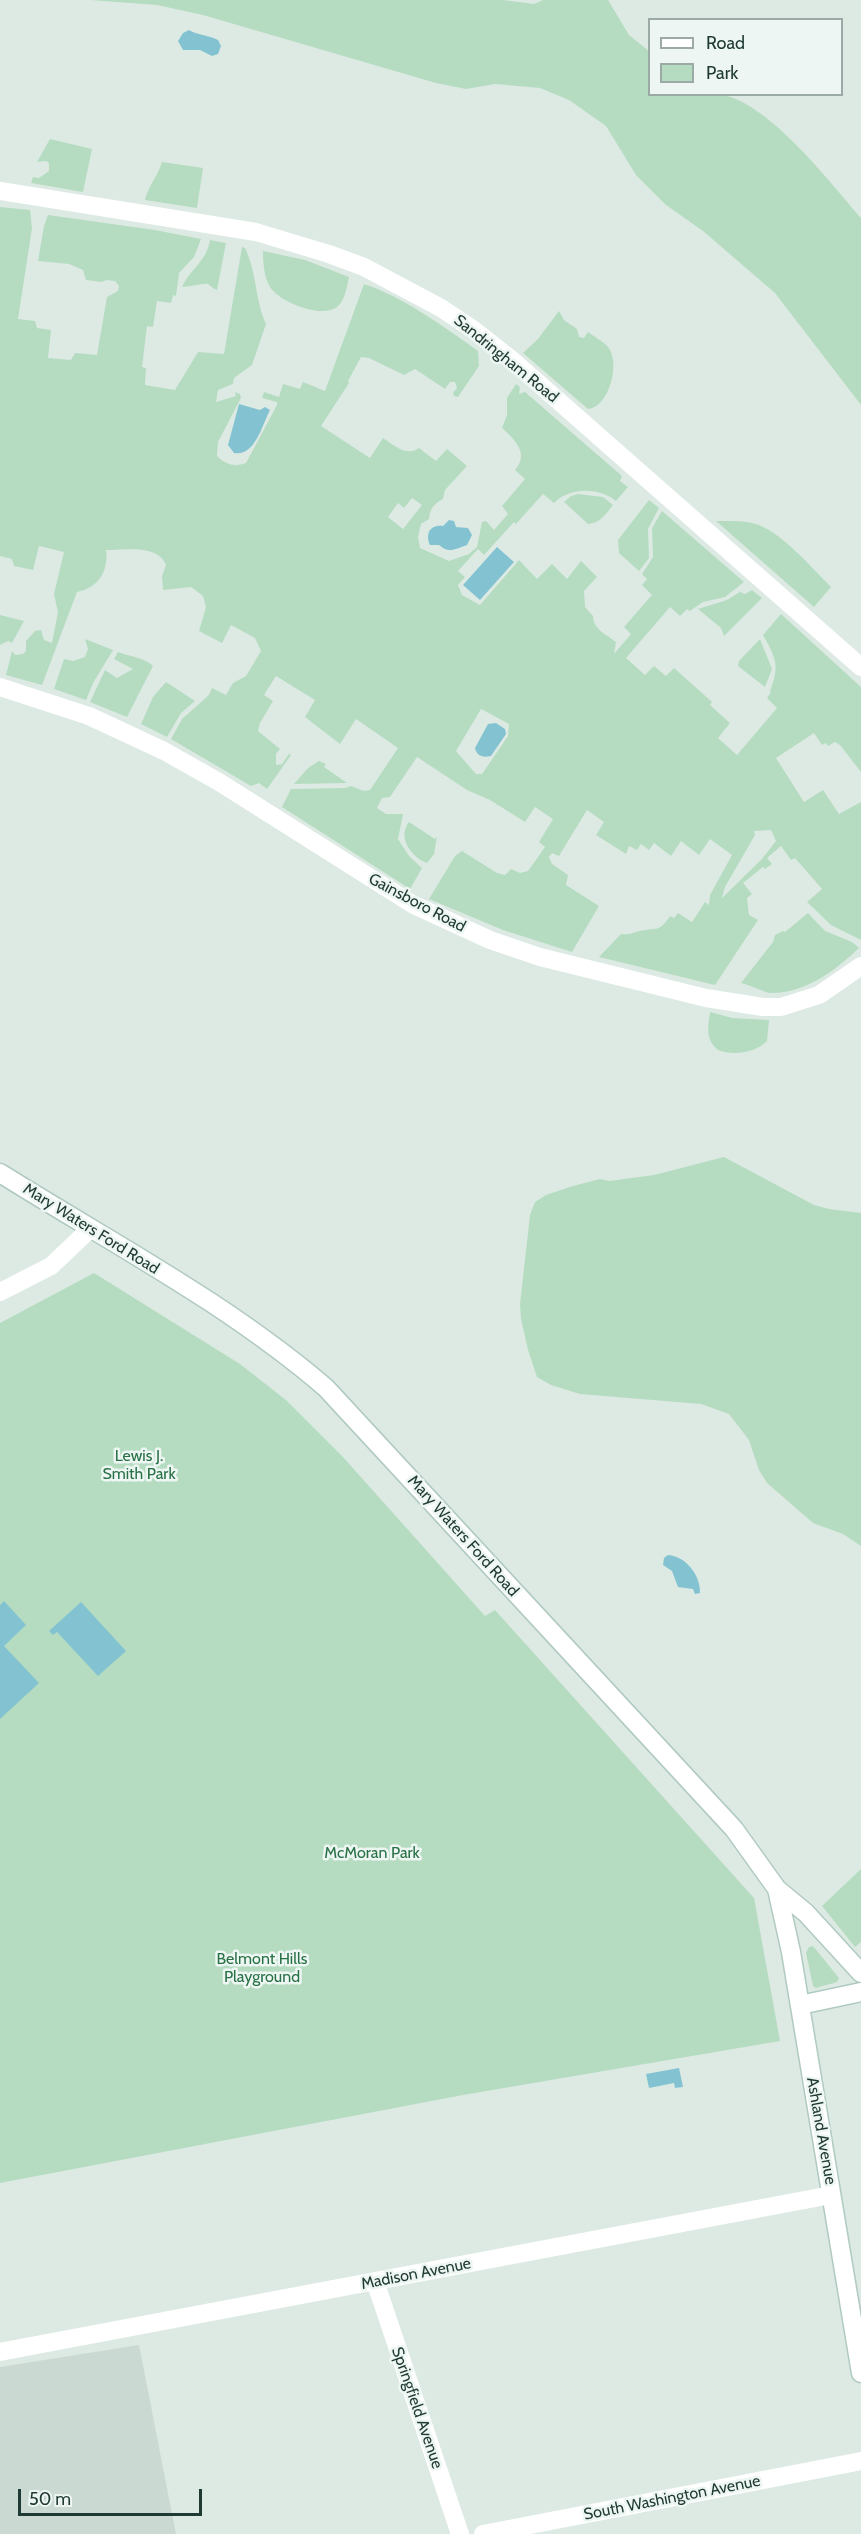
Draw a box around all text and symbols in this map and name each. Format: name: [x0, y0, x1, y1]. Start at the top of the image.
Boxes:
legend: [648, 18, 843, 96]
text: Road: [706, 32, 745, 54]
text: Park: [706, 62, 738, 84]
street label: Sandringham Road: [450, 311, 562, 407]
street label: Gainsboro Road: [365, 869, 469, 937]
street label: Mary Waters Ford Road: [20, 1179, 162, 1279]
park label: Lewis J. Smith Park: [102, 1446, 176, 1484]
street label: Mary Waters Ford Road: [403, 1471, 523, 1601]
park label: McMoran Park: [324, 1843, 420, 1863]
park label: Belmont Hills Playground: [217, 1949, 307, 1987]
street label: Ashland Avenue: [802, 2076, 840, 2186]
street label: Madison Avenue: [359, 2254, 473, 2294]
street label: Springfield Avenue: [387, 2345, 447, 2471]
street label: South Washington Avenue: [582, 2471, 762, 2525]
scale bar: [21, 2477, 206, 2515]
text: 50 m: [29, 2488, 71, 2510]

